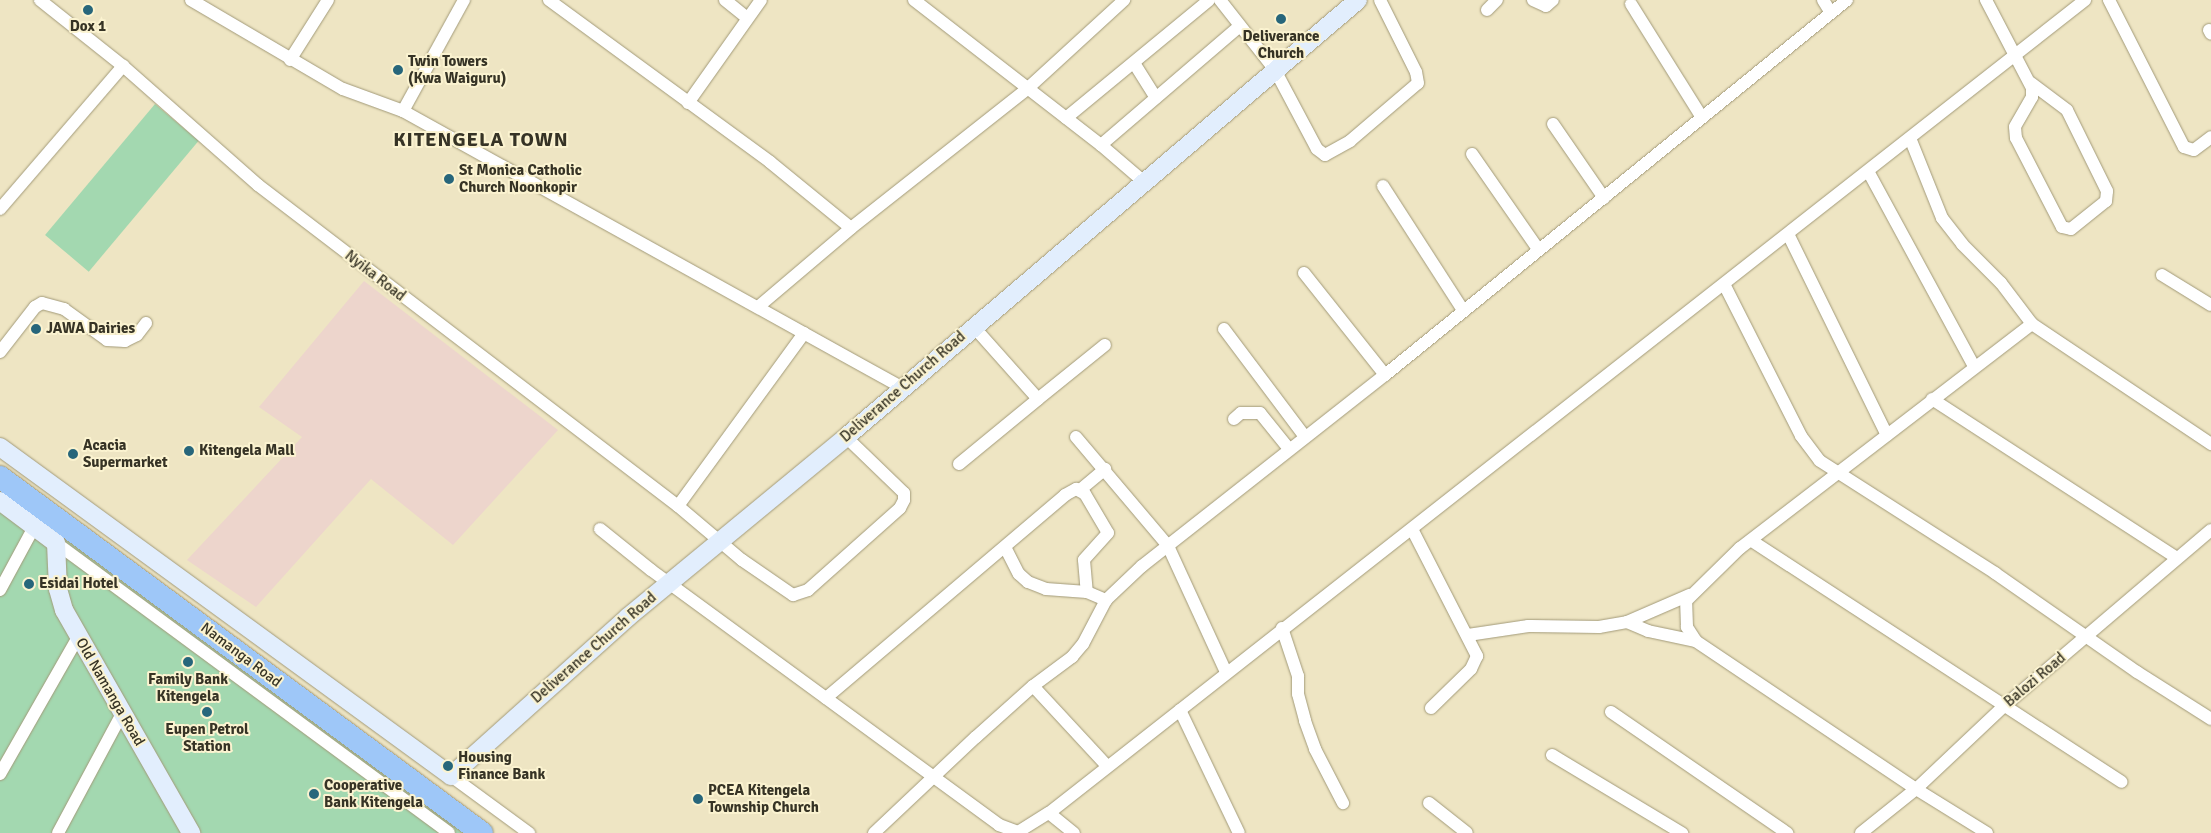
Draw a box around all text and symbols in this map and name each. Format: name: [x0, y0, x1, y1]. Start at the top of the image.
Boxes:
marker: Dox 1: [82, 4, 94, 16]
marker: Deliverance Church: [1275, 13, 1287, 25]
place label: Dox 1: [70, 18, 106, 36]
place label: Deliverance Church: [1242, 27, 1320, 62]
place label: Twin Towers (Kwa Waiguru): [408, 52, 506, 87]
marker: Twin Towers (Kwa Waiguru): [392, 64, 404, 76]
district label: KITENGELA TOWN: [391, 127, 571, 151]
place label: St Monica Catholic Church Noonkopir: [459, 161, 582, 196]
marker: St Monica Catholic Church Noonkopir: [443, 173, 455, 185]
street label: Nyika Road: [341, 247, 409, 305]
place label: JAWA Dairies: [46, 320, 135, 338]
marker: JAWA Dairies: [30, 323, 42, 335]
street label: Deliverance Church Road: [837, 328, 969, 446]
place label: Acacia Supermarket: [83, 436, 168, 471]
place label: Kitengela Mall: [199, 442, 295, 460]
marker: Kitengela Mall: [183, 445, 195, 457]
marker: Acacia Supermarket: [67, 448, 79, 460]
place label: Esidai Hotel: [39, 575, 118, 593]
marker: Esidai Hotel: [23, 578, 35, 590]
street label: Deliverance Church Road: [528, 589, 660, 707]
street label: Namanga Road: [197, 619, 285, 691]
street label: Old Namanga Road: [72, 635, 148, 749]
street label: Balozi Road: [2001, 649, 2069, 711]
marker: Family Bank Kitengela: [182, 656, 194, 668]
place label: Family Bank Kitengela: [148, 670, 228, 705]
marker: Eupen Petrol Station: [201, 706, 213, 718]
place label: Eupen Petrol Station: [165, 720, 249, 755]
place label: Housing Finance Bank: [458, 748, 545, 783]
marker: Housing Finance Bank: [442, 760, 454, 772]
place label: Cooperative Bank Kitengela: [324, 776, 423, 811]
place label: PCEA Kitengela Township Church: [708, 781, 819, 816]
marker: Cooperative Bank Kitengela: [308, 788, 320, 800]
marker: PCEA Kitengela Township Church: [692, 793, 704, 805]

